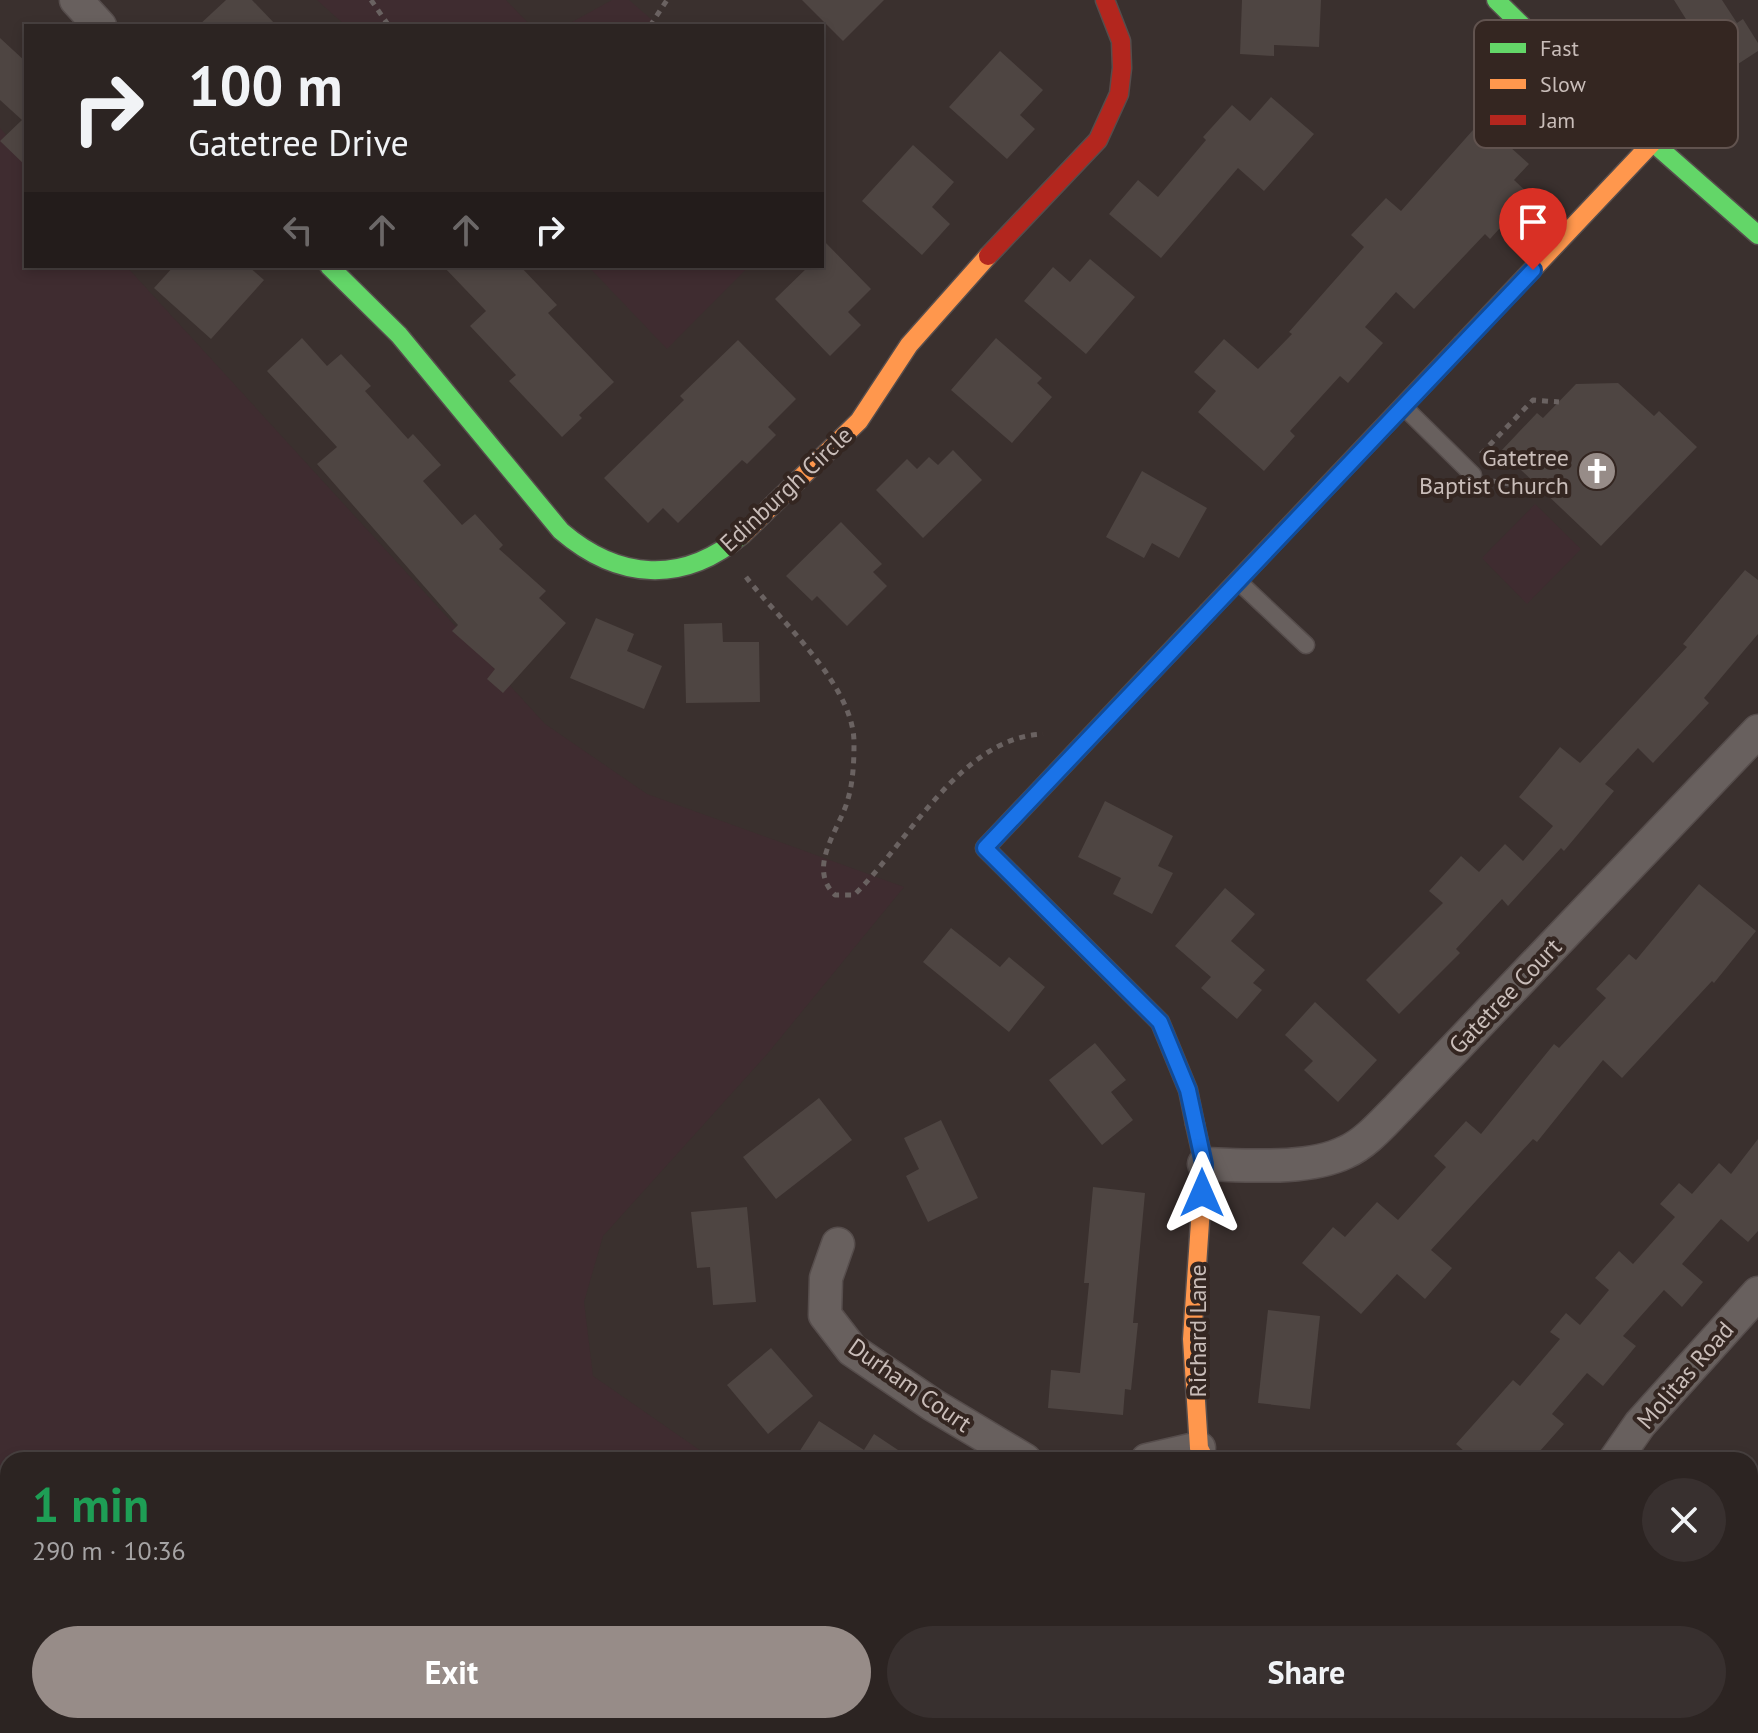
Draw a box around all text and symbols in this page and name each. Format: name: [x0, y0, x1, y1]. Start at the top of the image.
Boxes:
legend: [1474, 20, 1738, 148]
text: Fast: [1540, 34, 1580, 62]
text: 100 m: [188, 49, 343, 121]
icon: right: [56, 56, 160, 160]
text: Slow: [1540, 70, 1586, 98]
text: Jam: [1539, 106, 1575, 134]
text: Gatetree Drive: [188, 119, 409, 166]
pin: [1499, 188, 1567, 270]
icon: arrive: [1511, 200, 1555, 244]
icon: left: [276, 208, 320, 252]
icon: ahead: [360, 208, 404, 252]
icon: ahead: [444, 208, 488, 252]
icon: right: [528, 208, 572, 252]
street label: Edinburgh Circle: [713, 420, 859, 558]
place label: Gatetree Baptist Church: [1419, 442, 1569, 501]
church icon: Gatetree Baptist Church: [1576, 450, 1618, 492]
street label: Gatetree Court: [1442, 932, 1568, 1060]
position arrow: [1160, 1151, 1244, 1235]
street label: Richard Lane: [1182, 1264, 1213, 1398]
street label: Molitas Road: [1630, 1315, 1740, 1435]
street label: Durham Court: [842, 1331, 978, 1439]
text: 1 min: [32, 1473, 149, 1535]
button: close: [1642, 1478, 1726, 1562]
text: 290 m · 10:36: [32, 1534, 186, 1567]
button: Exit: [32, 1626, 871, 1718]
button: Share: [887, 1626, 1726, 1718]

